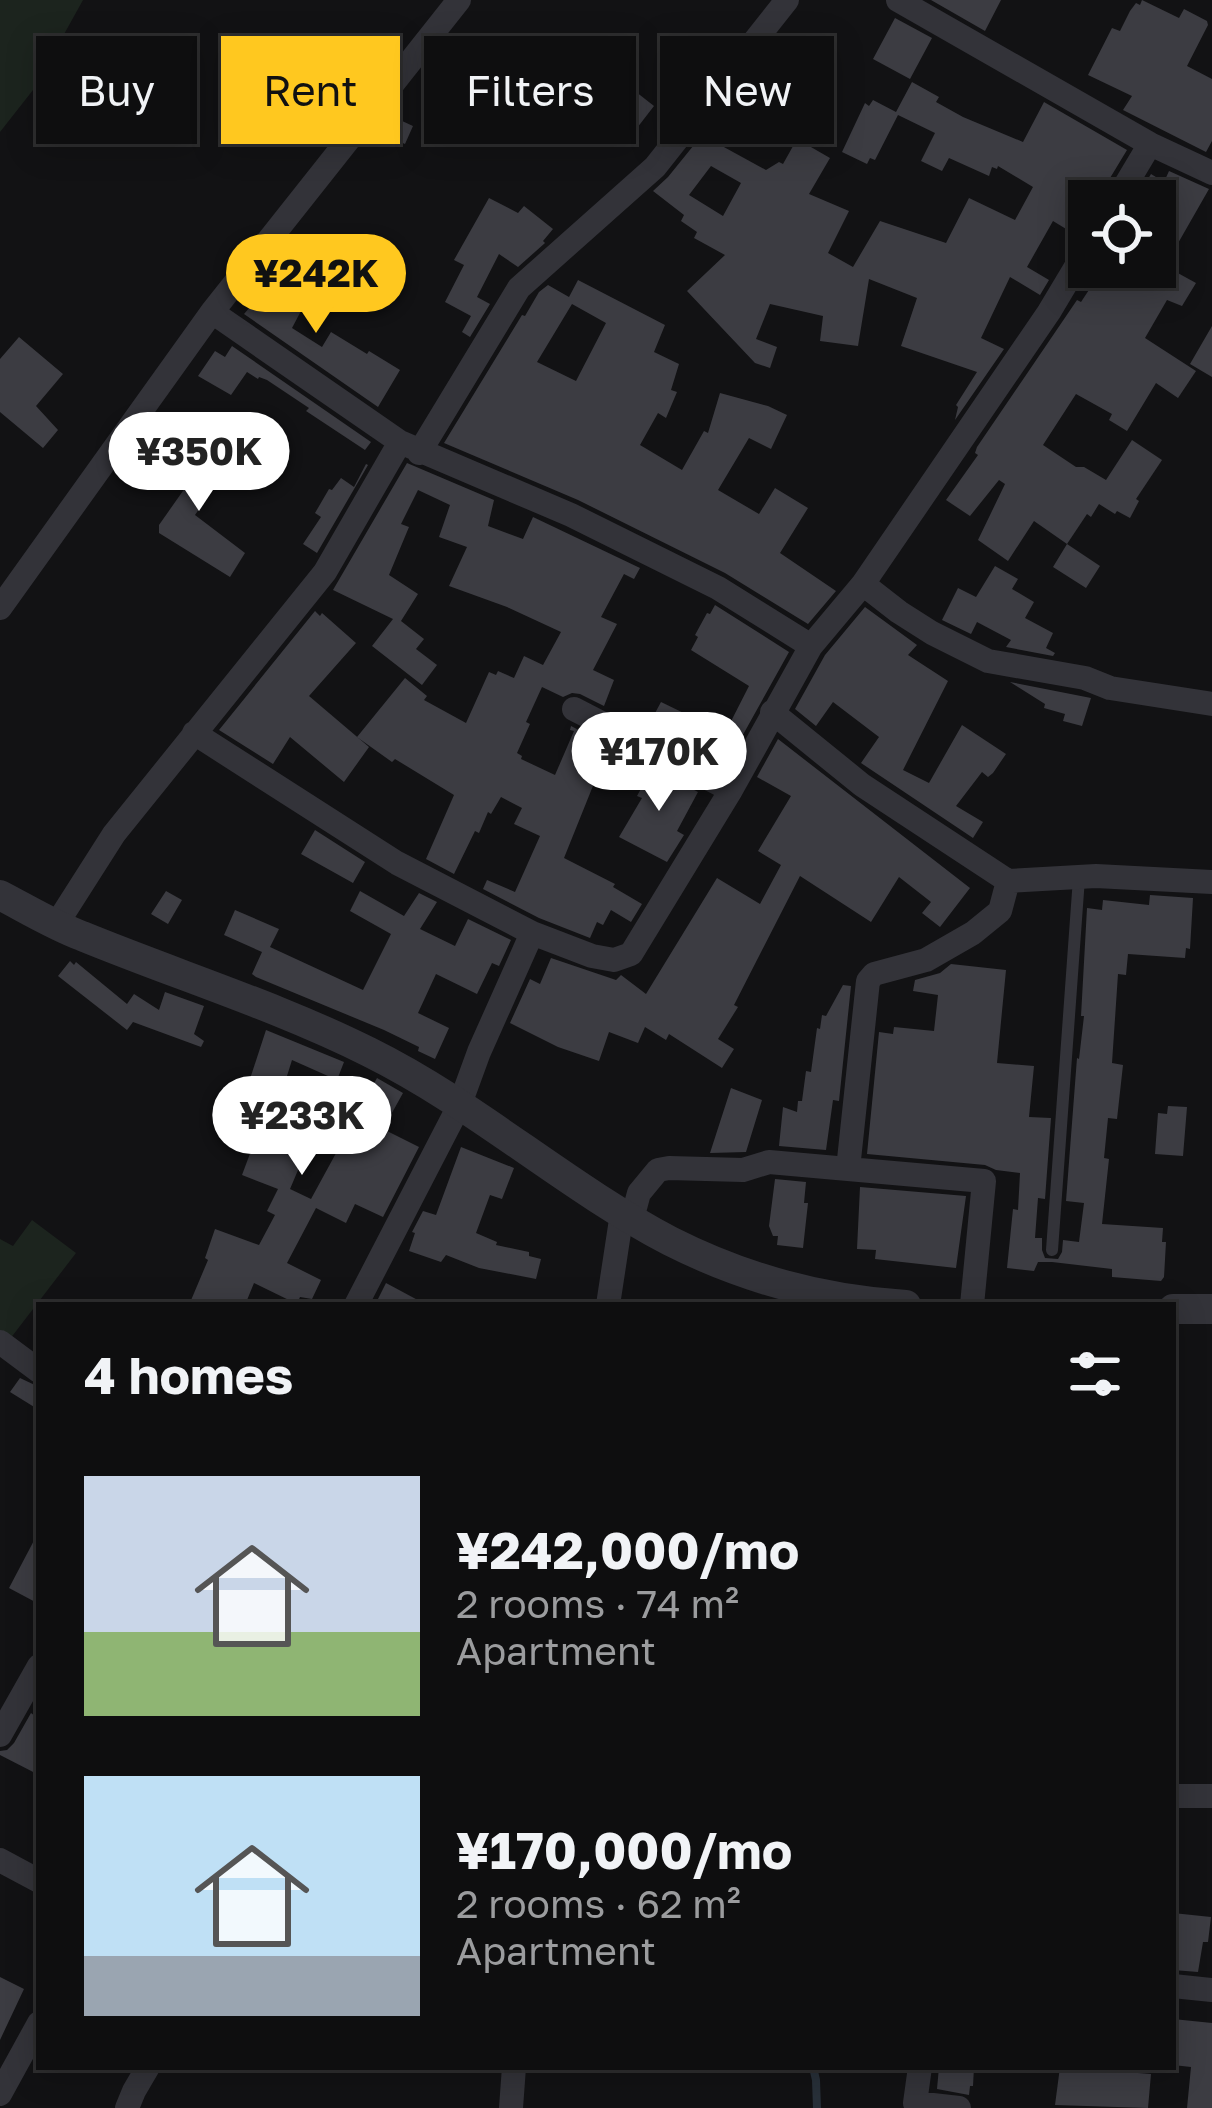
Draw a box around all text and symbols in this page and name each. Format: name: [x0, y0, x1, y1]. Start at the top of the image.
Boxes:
chip: Buy: [36, 36, 197, 144]
chip: Rent: [221, 36, 400, 144]
chip: Filters: [424, 36, 636, 144]
chip: New: [660, 36, 834, 144]
map controls: [1068, 180, 1176, 288]
button: locate: [1068, 180, 1176, 288]
pin: ¥242K: [232, 234, 400, 336]
text: ¥242K: [253, 249, 379, 296]
pin: ¥350K: [115, 412, 283, 514]
text: ¥350K: [136, 427, 262, 474]
pin: ¥170K: [575, 712, 743, 814]
text: ¥170K: [599, 727, 719, 774]
pin: ¥233K: [218, 1076, 386, 1178]
text: ¥233K: [239, 1091, 365, 1138]
icon: filters: [1062, 1341, 1128, 1407]
text: 4 homes: [84, 1344, 293, 1405]
text: ¥242,000/mo: [456, 1519, 799, 1580]
icon: home: [180, 1524, 324, 1668]
text: 2 rooms · 74 m²: [456, 1580, 739, 1627]
text: Apartment: [456, 1627, 656, 1674]
text: ¥170,000/mo: [456, 1819, 792, 1880]
icon: home: [180, 1824, 324, 1968]
text: 2 rooms · 62 m²: [456, 1880, 741, 1927]
text: Apartment: [456, 1927, 656, 1974]

